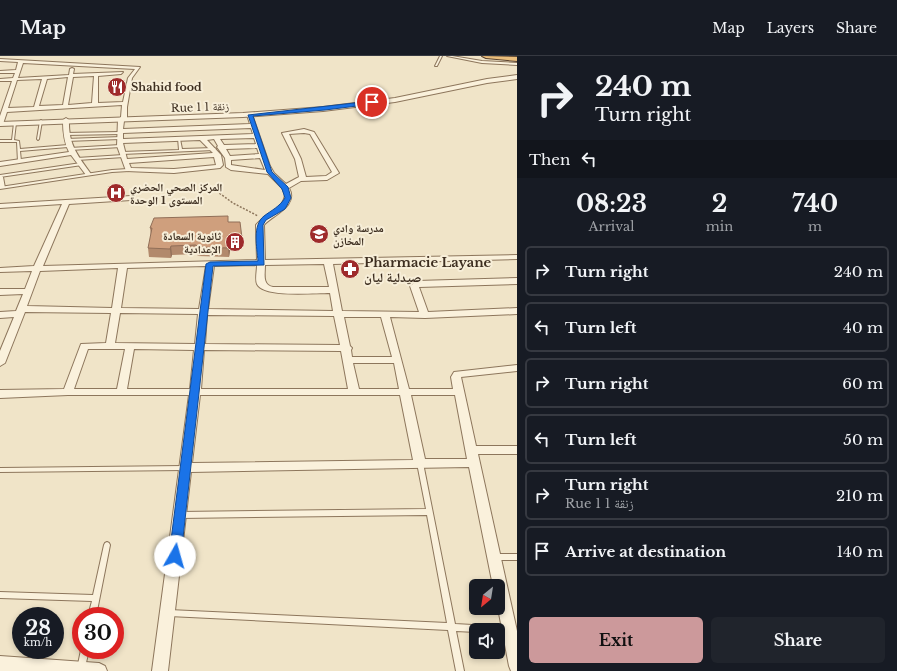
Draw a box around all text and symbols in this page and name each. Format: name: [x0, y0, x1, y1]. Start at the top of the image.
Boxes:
text: Map: [20, 16, 66, 39]
text: Map: [712, 19, 745, 37]
text: Layers: [767, 19, 814, 37]
text: Share: [836, 19, 877, 37]
text: 240 m: [595, 69, 691, 104]
icon: right: [529, 72, 581, 124]
restaurant icon: Shahid food: [106, 76, 128, 98]
place label: Shahid food: [131, 80, 202, 94]
pin: [355, 85, 389, 119]
icon: arrive: [361, 91, 383, 113]
street label: Rue 1 زنقة 1: [171, 99, 229, 115]
text: Turn right: [595, 104, 691, 126]
icon: left: [578, 148, 600, 170]
text: Then: [529, 150, 570, 169]
place label: المركز الصحي الحضري المستوى 1 الوحدة: [130, 180, 223, 208]
hospital icon: المركز الصحي الحضري المستوى 1 الوحدة: [105, 182, 127, 204]
text: 08:23: [576, 189, 647, 218]
text: 2: [712, 189, 727, 218]
text: 740: [792, 189, 838, 218]
text: Arrival: [588, 218, 634, 235]
text: min: [706, 218, 733, 235]
text: m: [808, 218, 822, 235]
place label: مدرسة وادي المخازن: [333, 221, 384, 249]
school or university icon: مدرسة وادي المخازن: [308, 223, 330, 245]
place label: ثانوية السعادة الإعدادية: [163, 229, 221, 256]
building icon: ثانوية السعادة الإعدادية: [224, 231, 246, 253]
place label: Pharmacie Layane صيدلية ليان: [364, 254, 492, 286]
pharmacy icon: Pharmacie Layane صيدلية ليان: [339, 258, 361, 280]
icon: right: [531, 260, 553, 282]
text: Turn right: [565, 262, 648, 281]
text: 240 m: [834, 262, 883, 281]
icon: left: [531, 316, 553, 338]
text: Turn left: [565, 318, 636, 337]
text: 40 m: [843, 318, 883, 337]
icon: right: [531, 372, 553, 394]
text: Turn right: [565, 374, 648, 393]
text: 60 m: [842, 374, 883, 393]
icon: left: [531, 428, 553, 450]
text: Turn left: [565, 430, 636, 449]
text: 50 m: [843, 430, 883, 449]
text: Turn right: [565, 475, 648, 494]
icon: right: [531, 484, 553, 506]
text: 210 m: [836, 486, 883, 505]
text: Rue 1 زنقة 1: [565, 495, 634, 512]
position arrow: [154, 535, 196, 577]
icon: arrive: [531, 540, 553, 562]
text: Arrive at destination: [565, 542, 726, 561]
text: 140 m: [836, 542, 883, 561]
north arrow: [469, 579, 505, 615]
map controls: [469, 579, 505, 659]
speed limit sign: 30: [72, 607, 124, 659]
text: 28: [25, 616, 51, 640]
button: Exit: [529, 617, 703, 663]
button: Share: [711, 617, 885, 663]
button: sound: [469, 623, 505, 659]
text: km/h: [24, 636, 52, 649]

